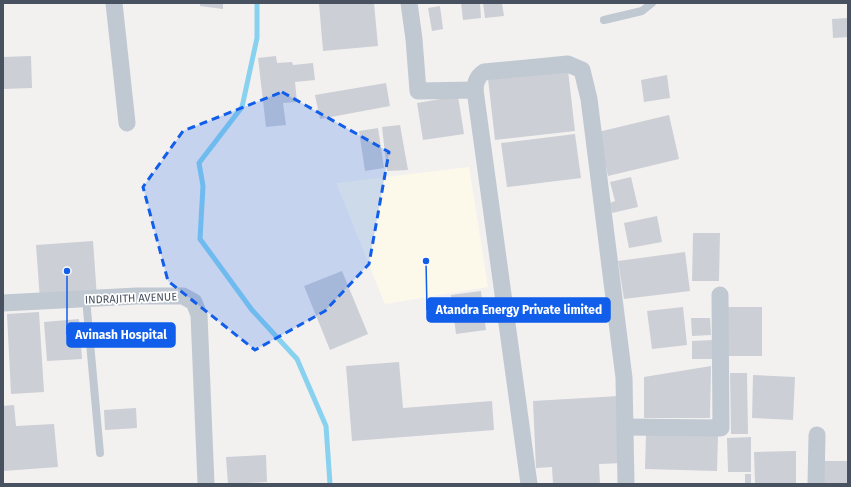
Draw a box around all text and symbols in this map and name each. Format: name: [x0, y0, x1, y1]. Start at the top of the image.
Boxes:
street label: INDRAJITH AVENUE: [85, 290, 177, 307]
callout: Atandra Energy Private limited: [427, 298, 610, 322]
text: Atandra Energy Private limited: [435, 303, 602, 317]
callout: Avinash Hospital: [67, 323, 175, 347]
text: Avinash Hospital: [74, 328, 167, 342]

